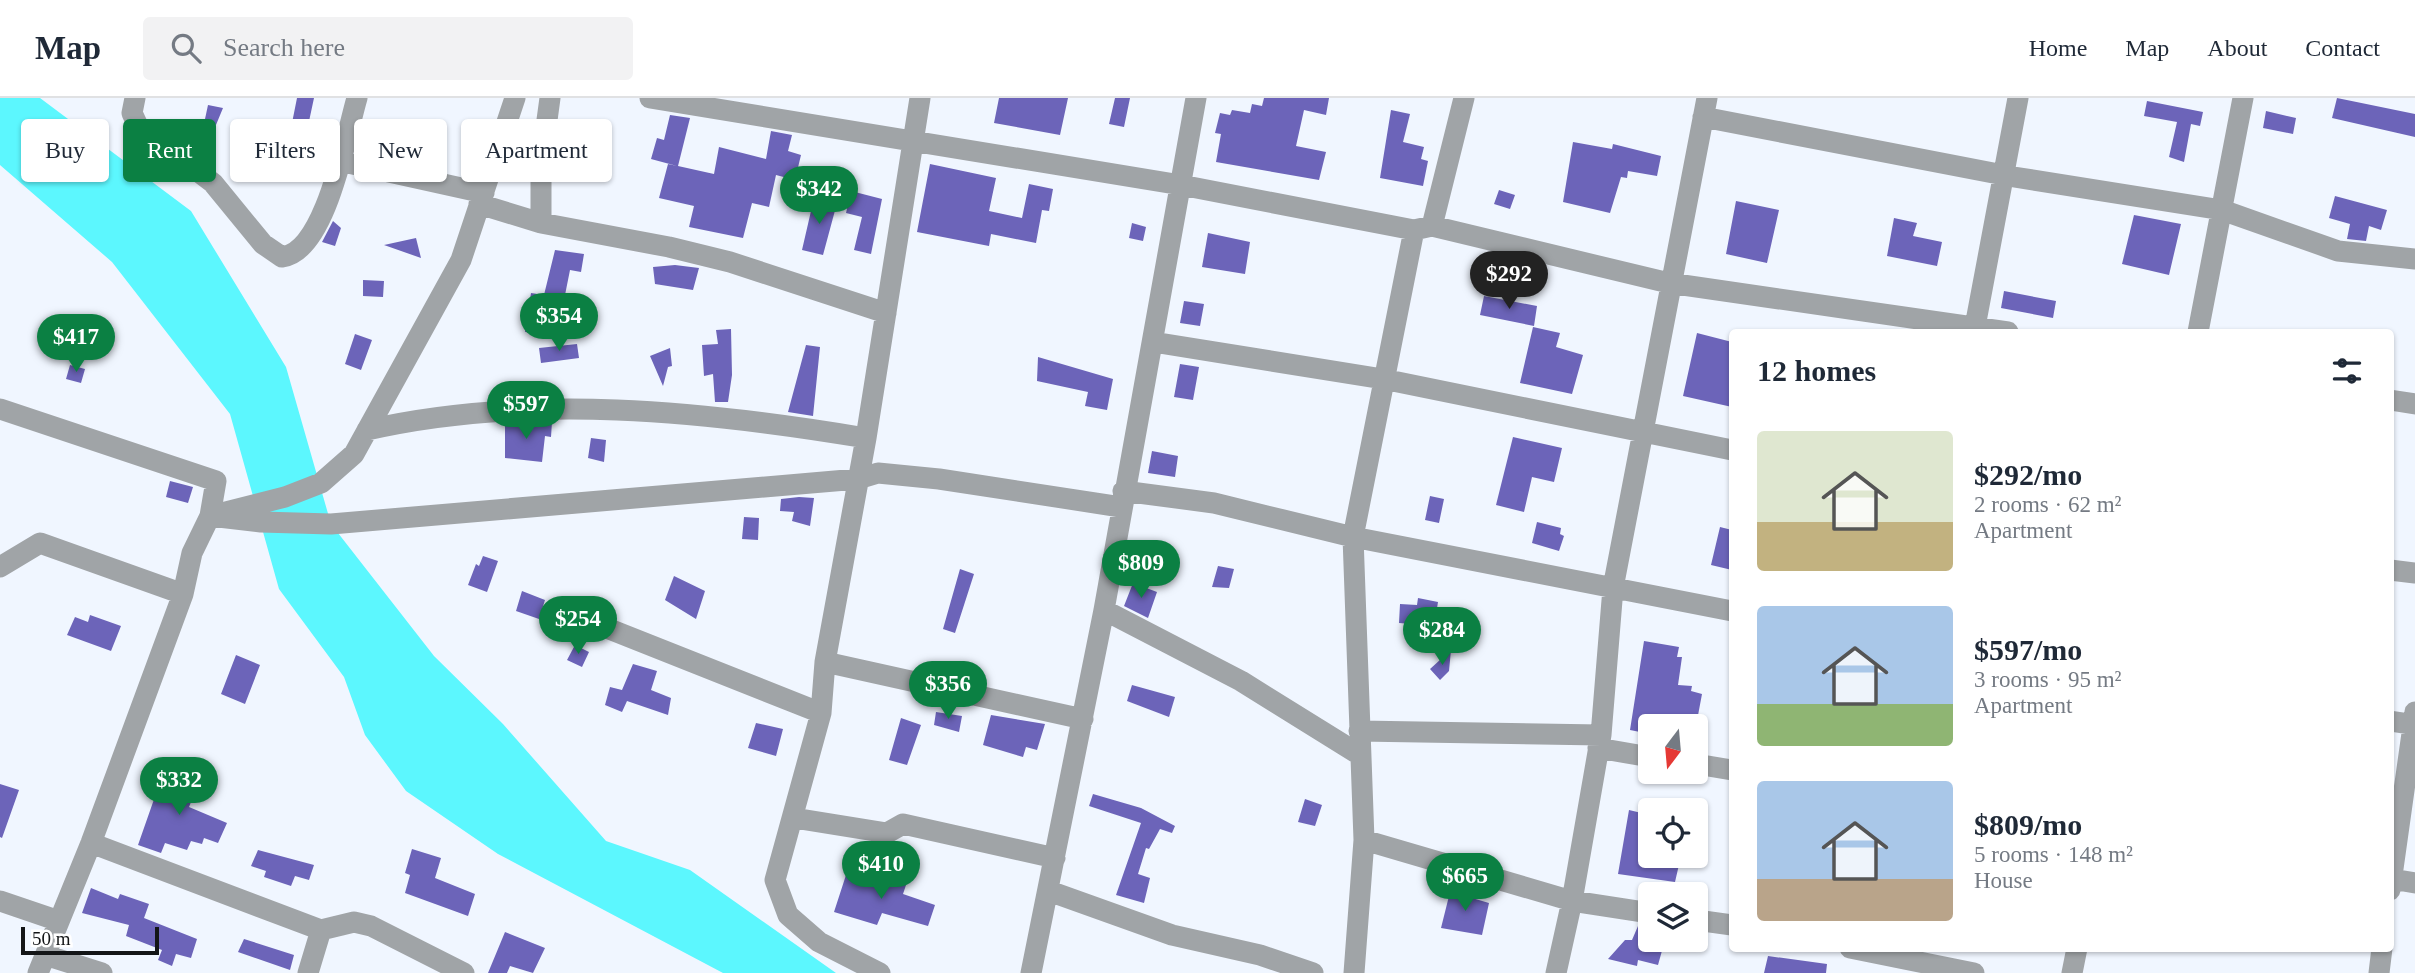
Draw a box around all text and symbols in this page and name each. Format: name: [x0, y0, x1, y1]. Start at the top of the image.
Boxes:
search box: [143, 17, 633, 80]
icon: search: [167, 29, 205, 67]
text: Map: [35, 30, 101, 66]
text: Search here: [223, 33, 345, 62]
text: Home: [2029, 35, 2087, 61]
text: Map: [2125, 35, 2169, 61]
text: About: [2207, 35, 2267, 61]
text: Contact: [2305, 35, 2380, 61]
chip: Buy: [21, 119, 109, 182]
chip: Rent: [123, 119, 216, 182]
chip: Filters: [230, 119, 340, 182]
chip: New: [354, 119, 447, 182]
chip: Apartment: [461, 119, 612, 182]
pin: $342: [778, 166, 860, 226]
text: $342: [796, 176, 842, 201]
pin: $292: [1468, 252, 1550, 311]
text: $292: [1486, 261, 1532, 286]
pin: $354: [518, 294, 600, 353]
text: $354: [536, 303, 582, 328]
pin: $417: [35, 314, 117, 374]
text: $417: [53, 324, 99, 349]
icon: filters: [2328, 352, 2366, 390]
text: 12 homes: [1757, 354, 1876, 387]
pin: $597: [485, 382, 567, 441]
text: $597: [503, 391, 549, 416]
text: $292/mo: [1974, 458, 2082, 491]
icon: home: [1813, 459, 1897, 543]
text: 2 rooms · 62 m²: [1974, 492, 2121, 517]
text: Apartment: [1974, 518, 2072, 543]
pin: $809: [1100, 540, 1182, 600]
text: $809: [1118, 550, 1164, 575]
pin: $254: [537, 596, 619, 656]
text: $254: [555, 606, 601, 631]
pin: $284: [1401, 608, 1483, 667]
text: $284: [1419, 617, 1465, 642]
text: $597/mo: [1974, 633, 2082, 666]
icon: home: [1813, 634, 1897, 718]
pin: $356: [907, 662, 989, 721]
text: 3 rooms · 95 m²: [1974, 667, 2121, 692]
text: $356: [925, 671, 971, 696]
text: Apartment: [1974, 693, 2072, 718]
north arrow: [1638, 714, 1708, 784]
map controls: [1638, 714, 1708, 952]
pin: $332: [138, 758, 220, 817]
text: $332: [156, 767, 202, 792]
button: locate: [1638, 798, 1708, 868]
text: $809/mo: [1974, 808, 2082, 841]
icon: home: [1813, 809, 1897, 893]
pin: $410: [840, 842, 922, 901]
text: 5 rooms · 148 m²: [1974, 842, 2133, 867]
text: $410: [858, 851, 904, 876]
pin: $665: [1424, 854, 1506, 913]
text: $665: [1442, 863, 1488, 888]
text: House: [1974, 868, 2033, 893]
button: layers: [1638, 882, 1708, 952]
scale bar: [21, 924, 159, 956]
text: 50 m: [32, 928, 71, 949]

